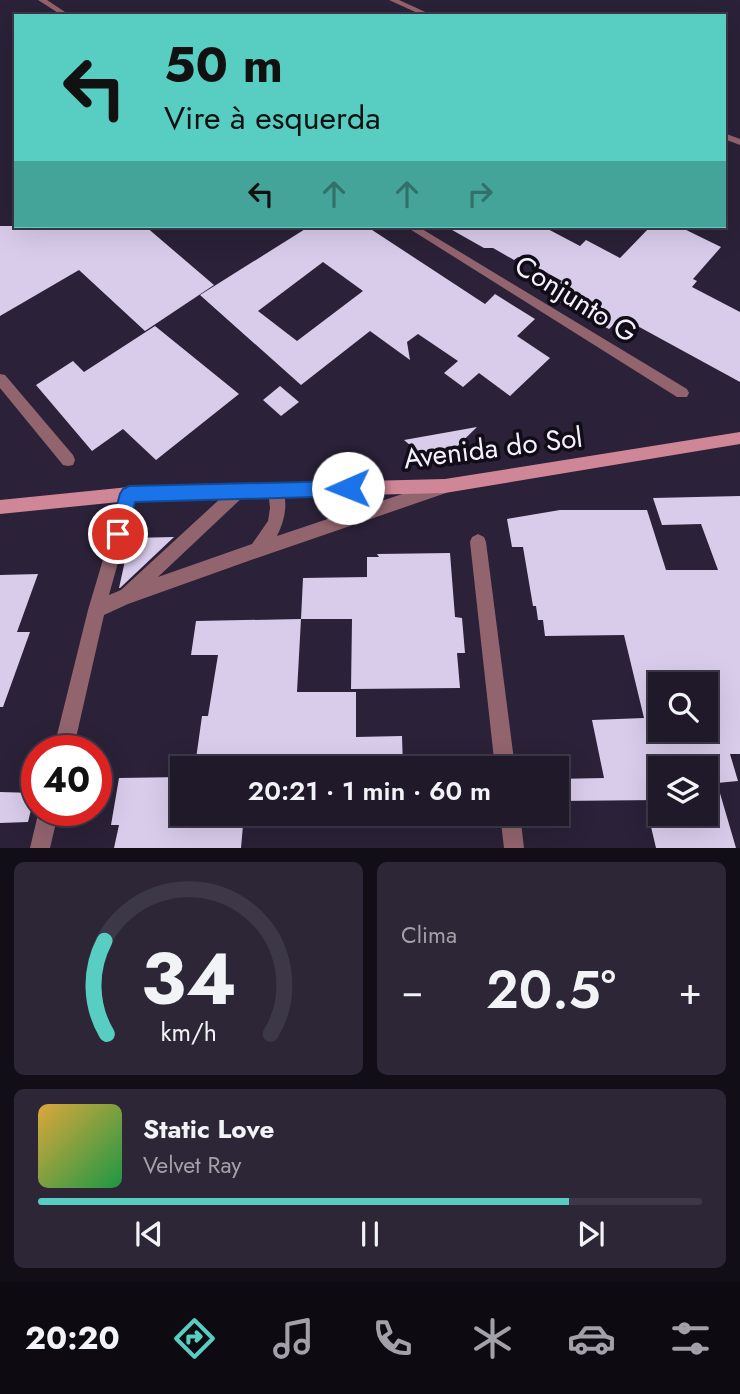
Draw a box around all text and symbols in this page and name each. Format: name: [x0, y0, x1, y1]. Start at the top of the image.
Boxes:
text: 50 m: [164, 30, 283, 100]
icon: left: [49, 42, 140, 133]
text: Vire à esquerda: [164, 95, 381, 141]
icon: left: [242, 175, 280, 213]
icon: ahead: [315, 175, 353, 213]
icon: ahead: [388, 175, 426, 213]
icon: right: [461, 175, 499, 213]
street label: Conjunto G: [507, 245, 645, 353]
street label: Avenida do Sol: [401, 417, 585, 479]
position arrow: [311, 451, 385, 525]
pin: [88, 504, 148, 564]
icon: arrive: [99, 515, 137, 553]
map controls: [648, 672, 718, 826]
button: search: [648, 672, 718, 742]
speed limit sign: 40: [21, 735, 112, 826]
button: layers: [648, 756, 718, 826]
text: 20:21 · 1 min · 60 m: [248, 772, 491, 810]
text: Clima: [401, 918, 457, 952]
text: 34: [140, 927, 237, 1032]
text: 20.5°: [486, 952, 616, 1028]
text: −: [401, 963, 423, 1018]
text: +: [679, 963, 702, 1018]
text: km/h: [160, 1014, 217, 1050]
text: Static Love: [143, 1110, 275, 1148]
text: Velvet Ray: [143, 1148, 241, 1182]
icon: previous: [130, 1215, 168, 1253]
icon: pause: [351, 1215, 389, 1253]
icon: next: [572, 1215, 610, 1253]
icon: directions: [170, 1314, 219, 1363]
icon: music: [269, 1314, 318, 1363]
icon: phone: [368, 1314, 417, 1363]
icon: climate: [468, 1314, 517, 1363]
icon: car: [567, 1314, 616, 1363]
icon: filters: [666, 1314, 715, 1363]
text: 20:20: [25, 1315, 120, 1361]

